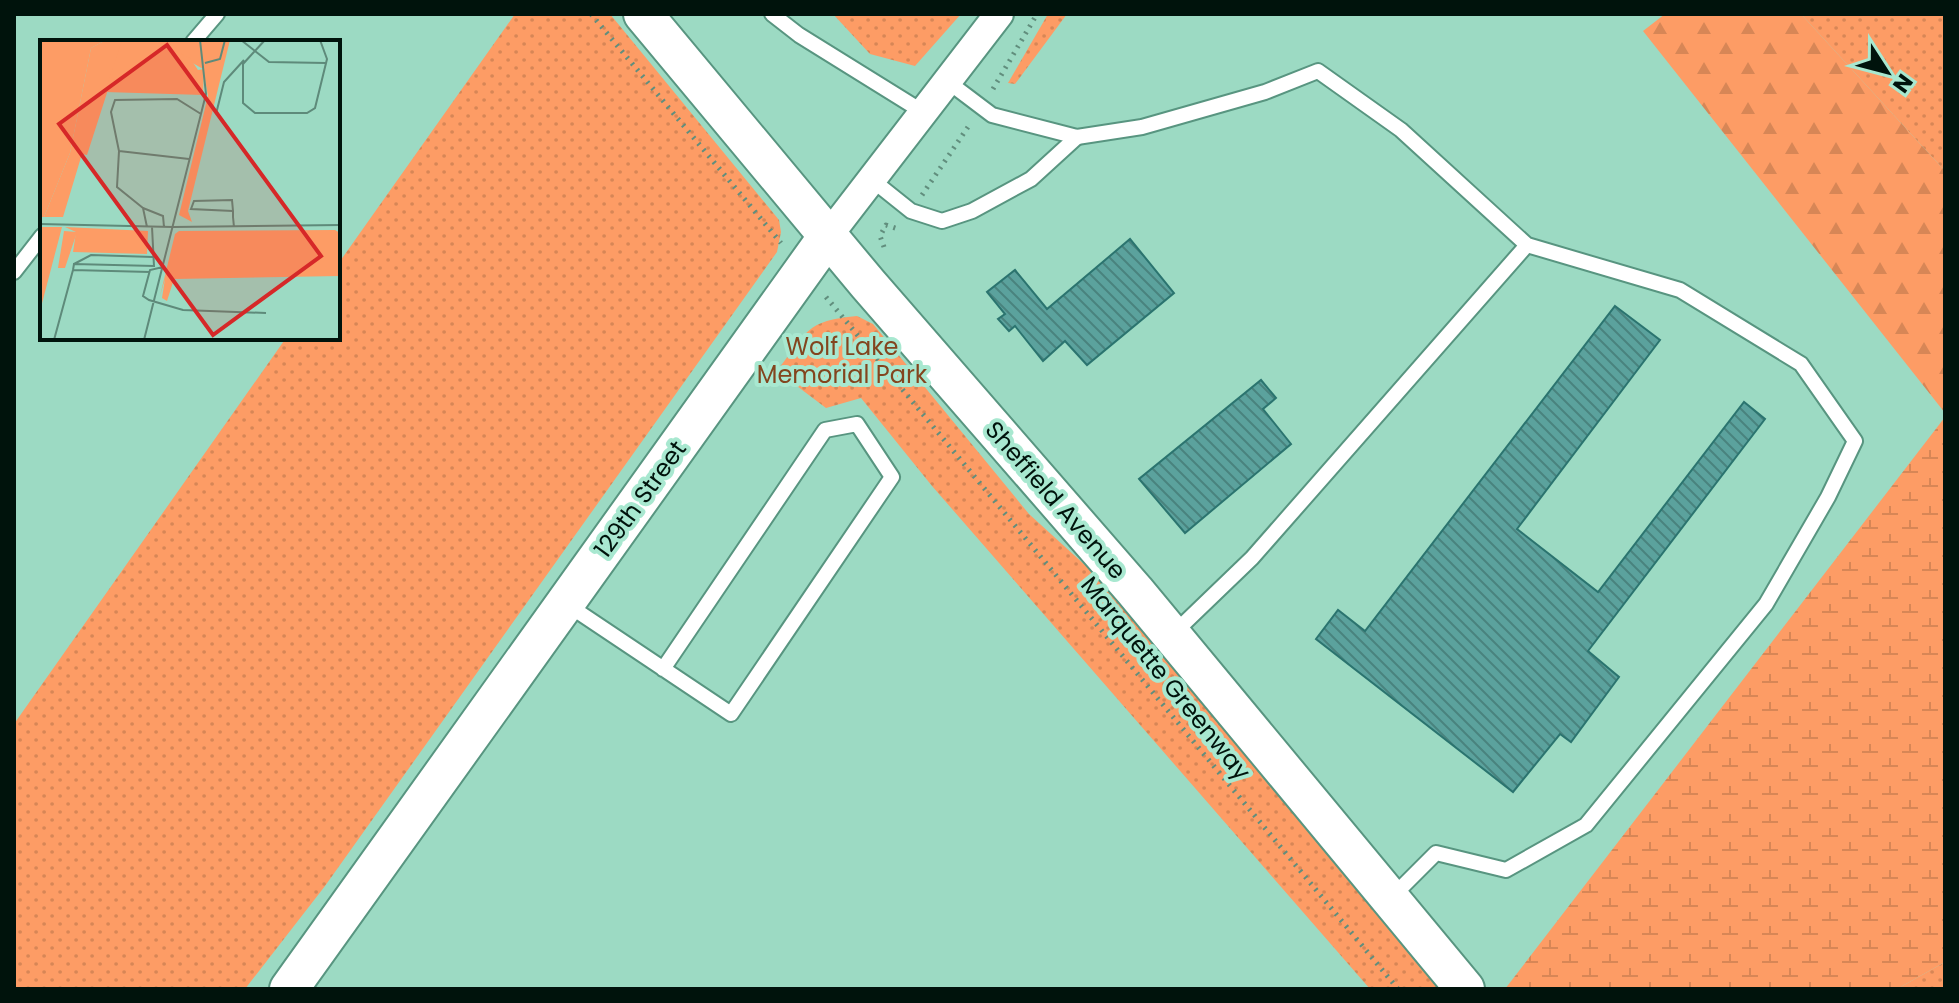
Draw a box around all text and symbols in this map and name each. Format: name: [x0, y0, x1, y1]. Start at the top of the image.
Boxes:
north arrow: [1847, 32, 1927, 112]
inset map: [40, 40, 340, 340]
text: N: [1885, 68, 1920, 99]
park label: Wolf Lake Memorial Park: [757, 330, 928, 391]
street label: Sheffield Avenue: [978, 414, 1134, 586]
street label: 129th Street: [586, 434, 694, 564]
street label: Marquette Greenway: [1073, 569, 1259, 787]

